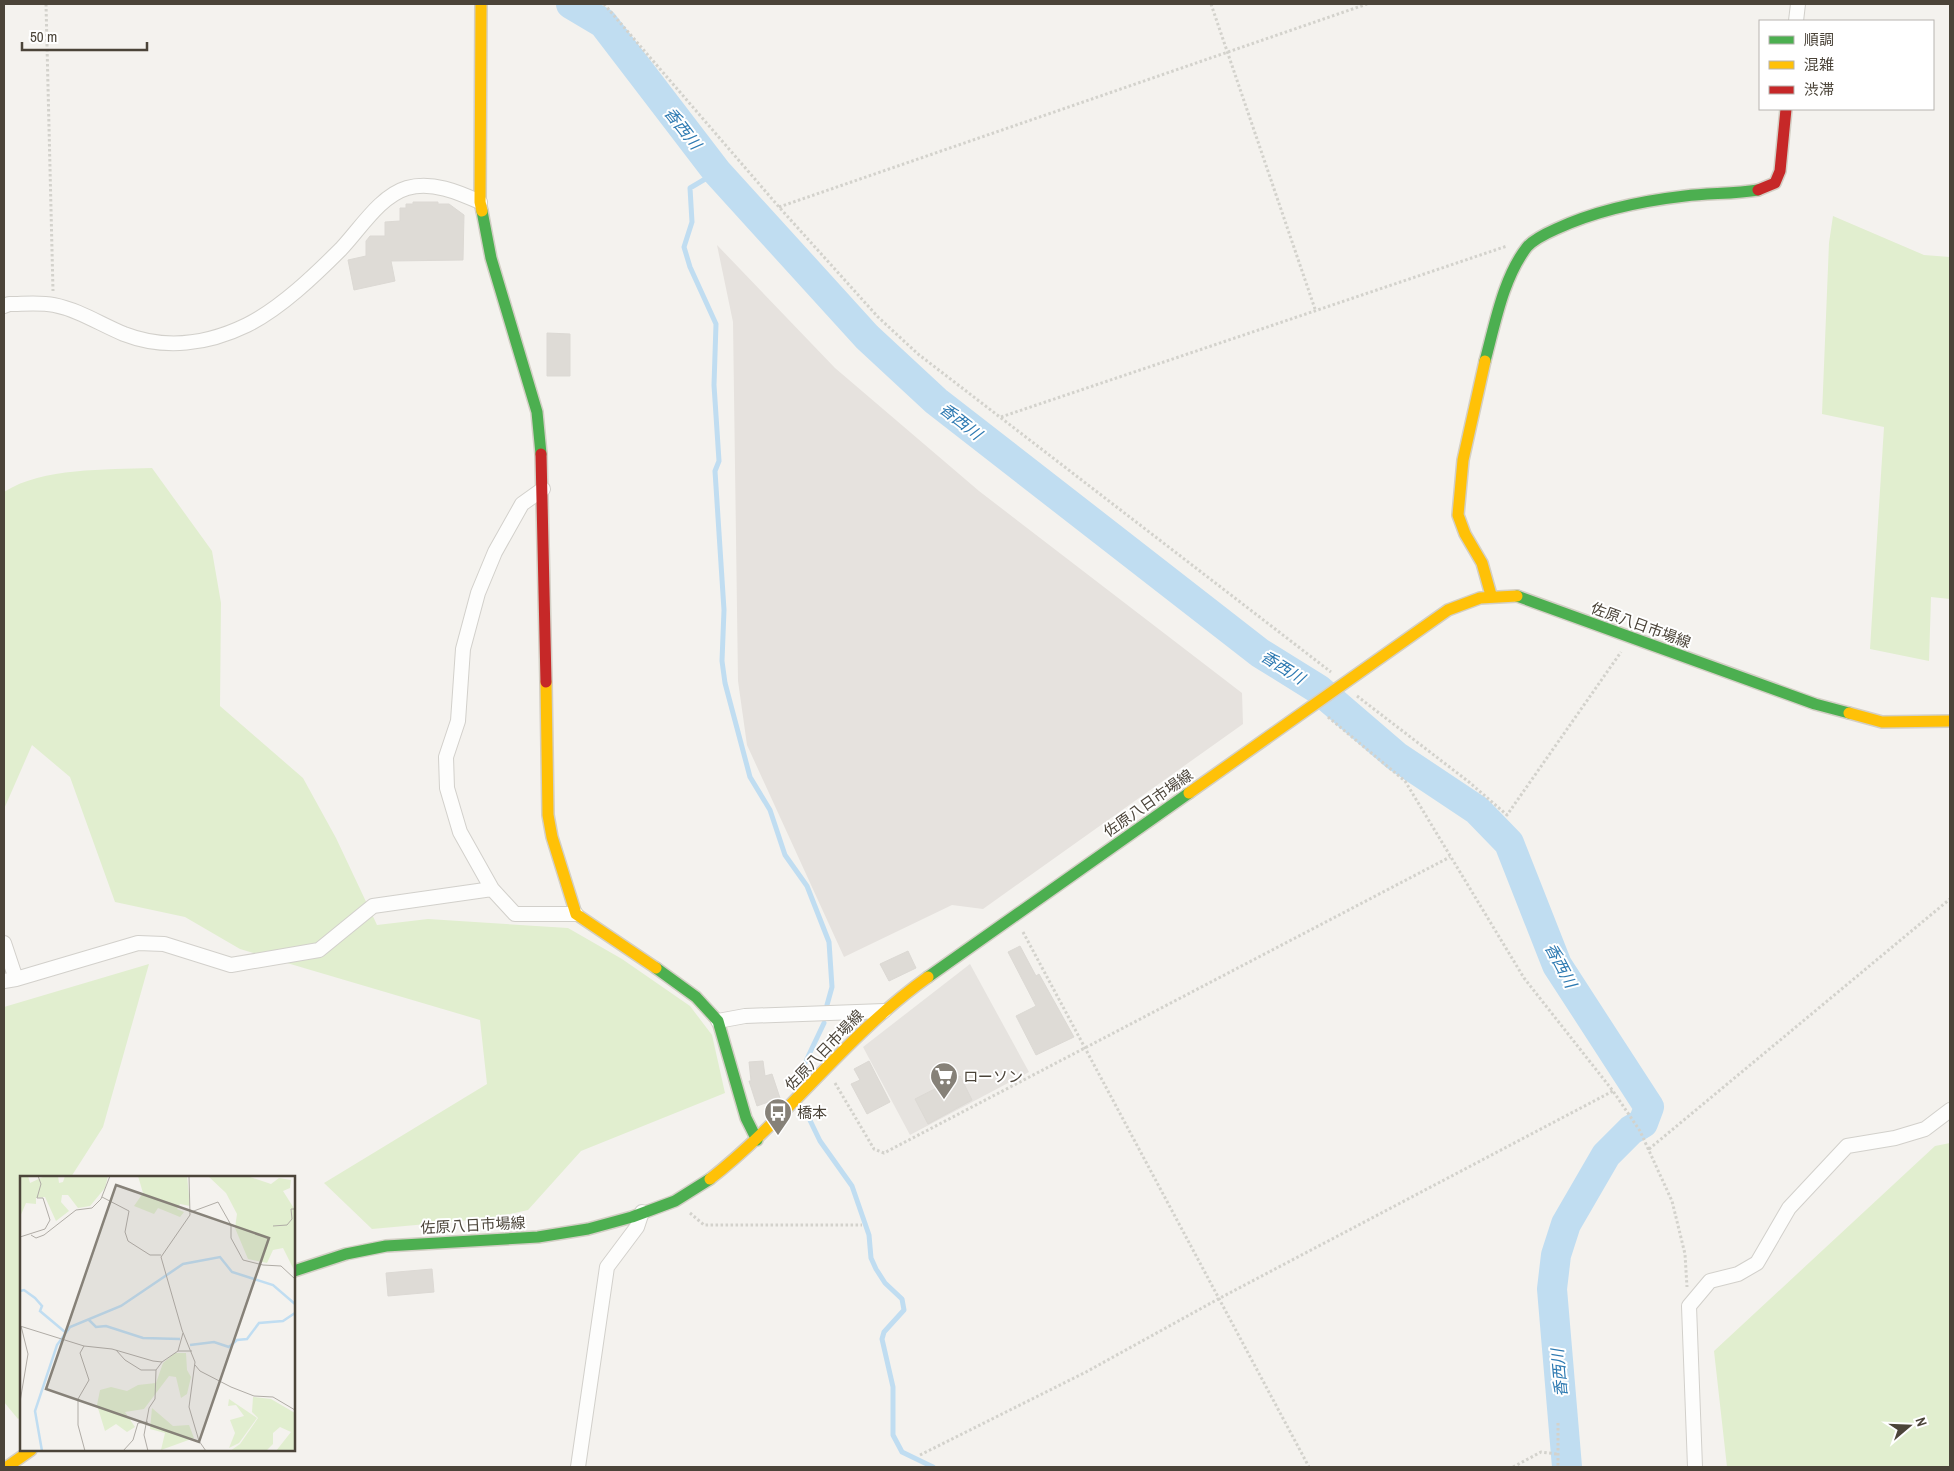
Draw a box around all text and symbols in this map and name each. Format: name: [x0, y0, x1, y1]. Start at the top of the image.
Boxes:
scale bar: [22, 20, 148, 52]
legend: [1759, 20, 1934, 110]
text: 50 m: [30, 26, 57, 47]
text: 順調: [1804, 29, 1834, 50]
text: 混雑: [1804, 54, 1834, 75]
text: 渋滞: [1804, 79, 1834, 100]
water label: 香西川: [660, 102, 708, 155]
water label: 香西川: [935, 398, 988, 446]
street label: 佐原八日市場線: [1588, 597, 1694, 653]
water label: 香西川: [1257, 645, 1311, 690]
street label: 佐原八日市場線: [1099, 764, 1197, 842]
water label: 香西川: [1540, 939, 1583, 993]
street label: 佐原八日市場線: [780, 1005, 868, 1095]
supermarket icon: ローソン: [929, 1061, 959, 1100]
place label: ローソン: [963, 1066, 1023, 1087]
bus stop icon: 橋本: [763, 1097, 793, 1136]
place label: 橋本: [797, 1102, 827, 1123]
inset map: [20, 1176, 295, 1451]
street label: 佐原八日市場線: [420, 1212, 526, 1238]
water label: 香西川: [1546, 1346, 1572, 1398]
north arrow: [1884, 1401, 1934, 1451]
text: N: [1911, 1415, 1931, 1429]

